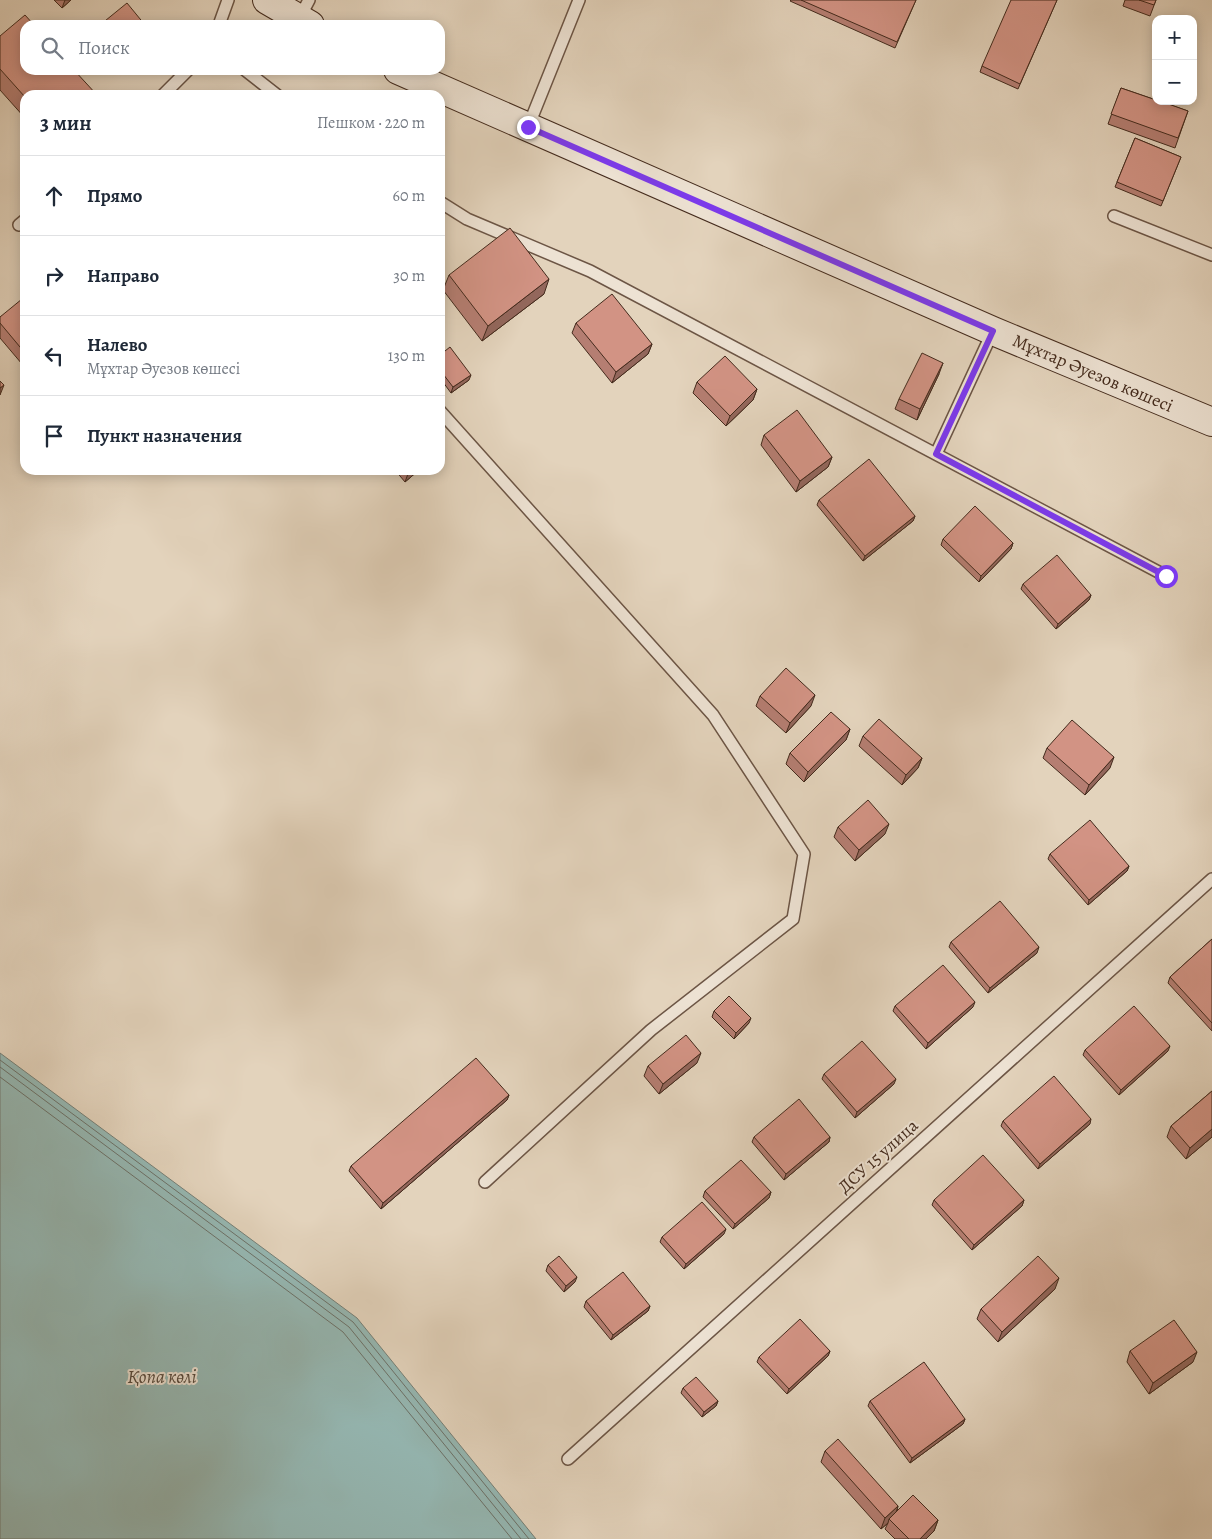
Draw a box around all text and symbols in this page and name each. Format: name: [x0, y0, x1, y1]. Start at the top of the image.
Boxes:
map controls: [1152, 15, 1197, 105]
button: +: [1152, 15, 1197, 60]
search box: [20, 20, 445, 75]
icon: search: [38, 34, 66, 62]
text: Поиск: [78, 35, 130, 61]
button: −: [1152, 60, 1197, 105]
text: 3 мин: [40, 109, 92, 137]
text: Пешком · 220 m: [317, 112, 425, 134]
route end: [517, 116, 540, 139]
icon: ahead: [40, 182, 68, 210]
text: Прямо: [87, 183, 142, 209]
text: 60 m: [393, 185, 425, 207]
icon: right: [40, 262, 68, 290]
text: Направо: [87, 263, 159, 289]
text: 30 m: [393, 265, 425, 287]
street label: Мұхтар Әуезов көшесі: [1009, 328, 1177, 418]
text: Налево: [87, 332, 147, 358]
icon: left: [40, 342, 68, 370]
text: 130 m: [388, 345, 425, 367]
text: Мұхтар Әуезов көшесі: [87, 358, 240, 380]
icon: arrive: [40, 422, 68, 450]
text: Пункт назначения: [87, 423, 242, 449]
route start: [1155, 565, 1178, 588]
street label: ДСУ 15 улица: [833, 1113, 924, 1198]
water label: Қопа көлі: [128, 1364, 196, 1390]

